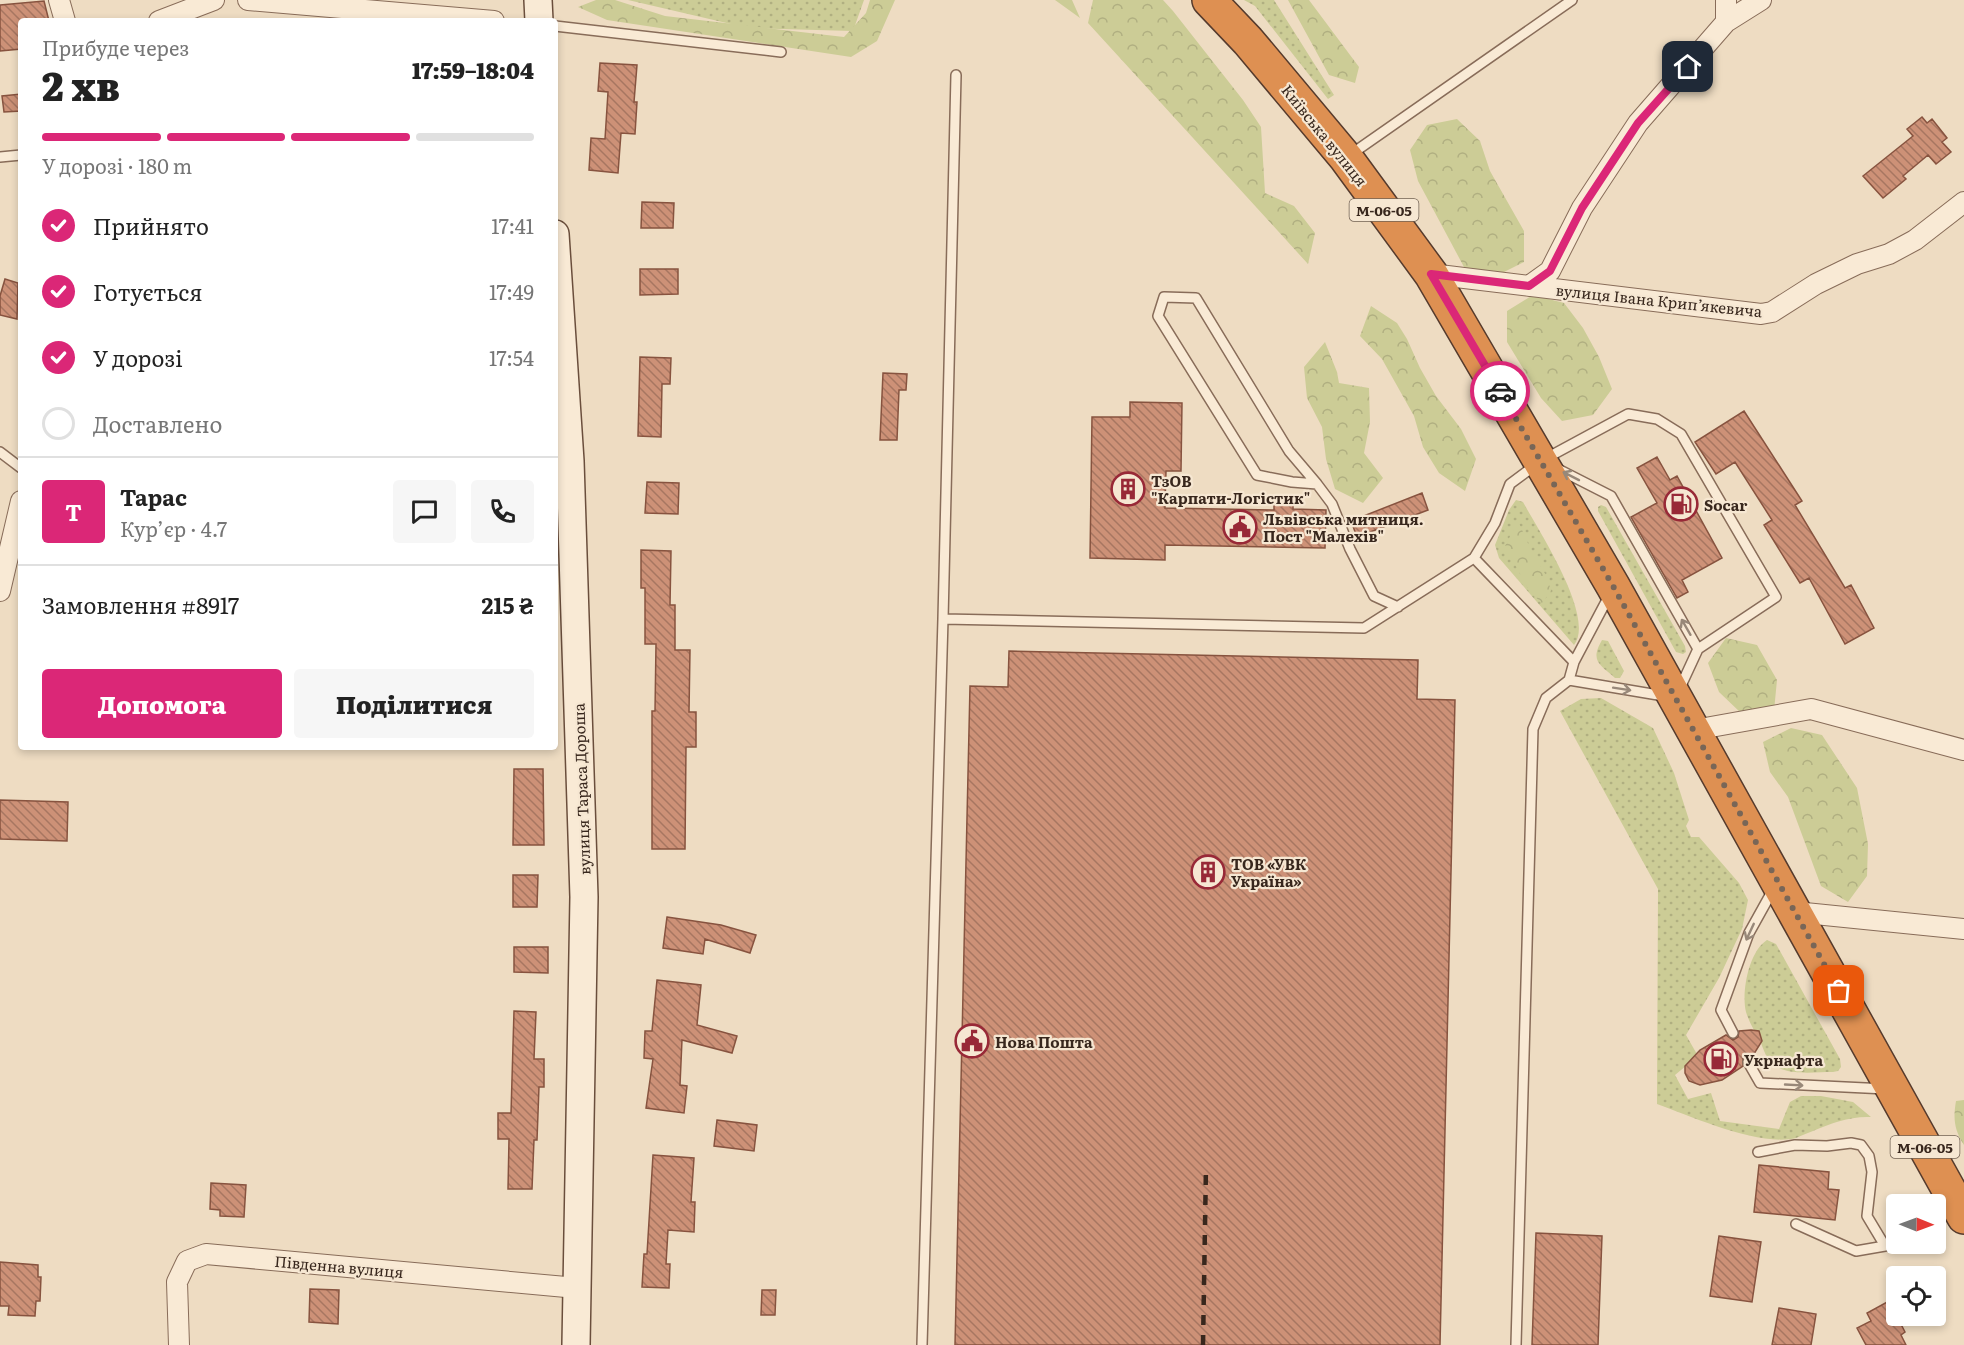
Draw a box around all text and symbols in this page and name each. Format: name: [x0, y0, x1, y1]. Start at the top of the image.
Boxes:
text: Прибуде через: [42, 32, 189, 62]
pin: [1662, 41, 1713, 92]
icon: home: [1671, 50, 1704, 83]
text: 17:59–18:04: [412, 53, 534, 86]
text: 2 хв: [42, 55, 120, 113]
street label: Київська вулиця: [1277, 79, 1373, 191]
text: У дорозі · 180 m: [42, 150, 192, 180]
road number: М-06-05: [1350, 199, 1418, 221]
icon: check: [42, 209, 75, 242]
text: Прийнято: [93, 209, 209, 242]
text: 17:41: [491, 210, 534, 240]
icon: check: [42, 275, 75, 308]
text: Готується: [93, 275, 202, 308]
text: 17:49: [489, 276, 534, 306]
street label: вулиця Івана Крипʼякевича: [1555, 278, 1764, 322]
icon: check: [42, 341, 75, 374]
text: У дорозі: [93, 341, 182, 374]
text: 17:54: [489, 342, 534, 372]
courier: [1470, 361, 1530, 421]
icon: car: [1484, 375, 1517, 408]
text: Доставлено: [93, 407, 222, 440]
place label: ТзОВ "Карпати-Логістик": [1151, 469, 1310, 509]
one-way arrow: [1563, 470, 1581, 481]
building icon: ТзОВ "Карпати-Логістик": [1110, 471, 1146, 507]
text: Тарас: [120, 480, 187, 513]
button: chat: [393, 480, 456, 543]
button: phone: [471, 480, 534, 543]
fuel station icon: Socar: [1663, 486, 1699, 522]
place label: Socar: [1704, 493, 1747, 516]
text: Т: [65, 495, 82, 528]
place label: Львівська митниця. Пост "Малехів": [1263, 507, 1424, 547]
public building icon: Львівська митниця. Пост "Малехів": [1222, 509, 1258, 545]
text: Кур’єр · 4.7: [120, 513, 227, 543]
text: Замовлення #8917: [42, 588, 239, 621]
text: 215 ₴: [482, 588, 534, 621]
one-way arrow: [1679, 618, 1691, 635]
button: Допомога: [42, 669, 282, 738]
button: Поділитися: [294, 669, 534, 738]
one-way arrow: [1612, 684, 1632, 695]
street label: вулиця Тараса Дороша: [566, 702, 595, 875]
place label: ТОВ «УВК Україна»: [1231, 852, 1307, 892]
building icon: ТОВ «УВК Україна»: [1190, 854, 1226, 890]
one-way arrow: [1744, 922, 1756, 940]
pin: [1813, 965, 1864, 1016]
icon: bag: [1822, 974, 1855, 1007]
public building icon: Нова Пошта: [954, 1023, 990, 1059]
place label: Нова Пошта: [995, 1030, 1093, 1053]
fuel station icon: Укрнафта: [1703, 1041, 1739, 1077]
place label: Укрнафта: [1744, 1048, 1824, 1071]
one-way arrow: [1783, 1079, 1803, 1090]
road number: М-06-05: [1890, 1136, 1960, 1158]
north arrow: [1886, 1194, 1946, 1254]
map controls: [1886, 1194, 1946, 1326]
street label: Південна вулиця: [274, 1249, 404, 1283]
button: locate: [1886, 1266, 1946, 1326]

